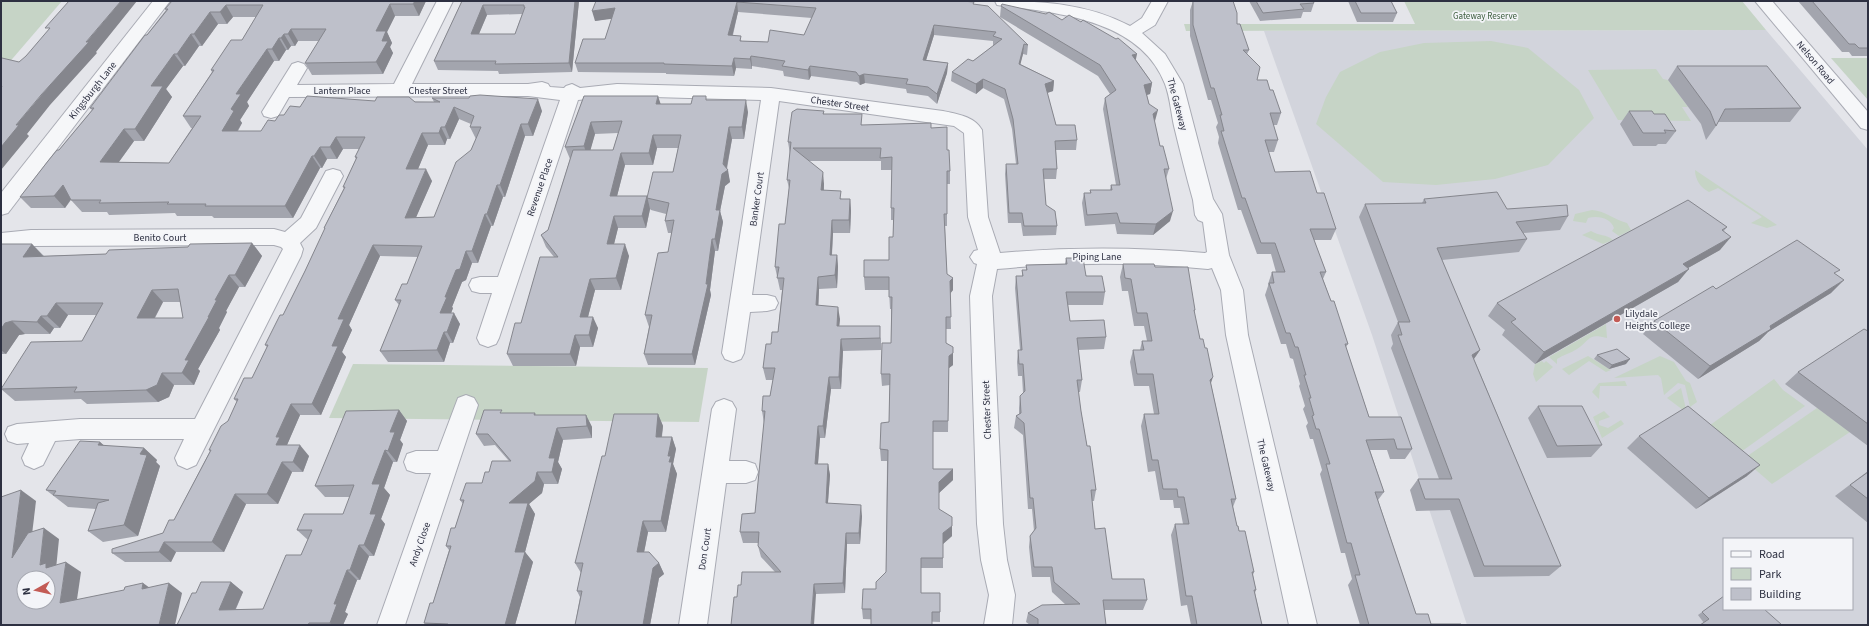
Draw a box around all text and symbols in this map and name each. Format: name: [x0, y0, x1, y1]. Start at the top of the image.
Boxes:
park label: Gateway Reserve: [1453, 10, 1518, 23]
street label: Nelson Road: [1793, 38, 1837, 87]
street label: Kingsburgh Lane: [66, 59, 120, 123]
street label: The Gateway: [1163, 76, 1191, 132]
street label: Lantern Place: [313, 84, 371, 98]
street label: Chester Street: [409, 84, 468, 98]
street label: Chester Street: [810, 93, 871, 115]
street label: Revenue Place: [523, 156, 556, 218]
street label: Banker Court: [746, 170, 768, 227]
street label: Benito Court: [134, 231, 187, 245]
street label: Piping Lane: [1073, 250, 1122, 264]
place label: Lilydale Heights College: [1625, 307, 1690, 333]
marker: Lilydale Heights College: [1612, 314, 1622, 324]
street label: Chester Street: [979, 380, 995, 440]
street label: The Gateway: [1253, 437, 1279, 493]
street label: Andy Close: [406, 520, 434, 568]
street label: Don Court: [695, 527, 715, 571]
legend: [1723, 538, 1853, 610]
text: Road: [1759, 546, 1785, 563]
text: Park: [1759, 566, 1781, 583]
north arrow: [16, 570, 56, 610]
text: Building: [1759, 586, 1801, 603]
text: N: [19, 587, 35, 596]

